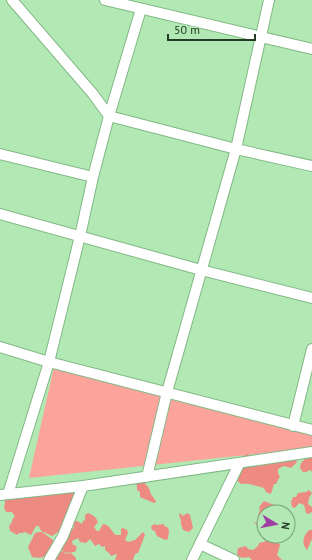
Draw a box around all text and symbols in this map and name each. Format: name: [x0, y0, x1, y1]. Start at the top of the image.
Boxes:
scale bar: [168, 16, 255, 42]
text: 50 m: [174, 22, 200, 37]
north arrow: [256, 504, 296, 544]
text: N: [278, 521, 293, 531]

